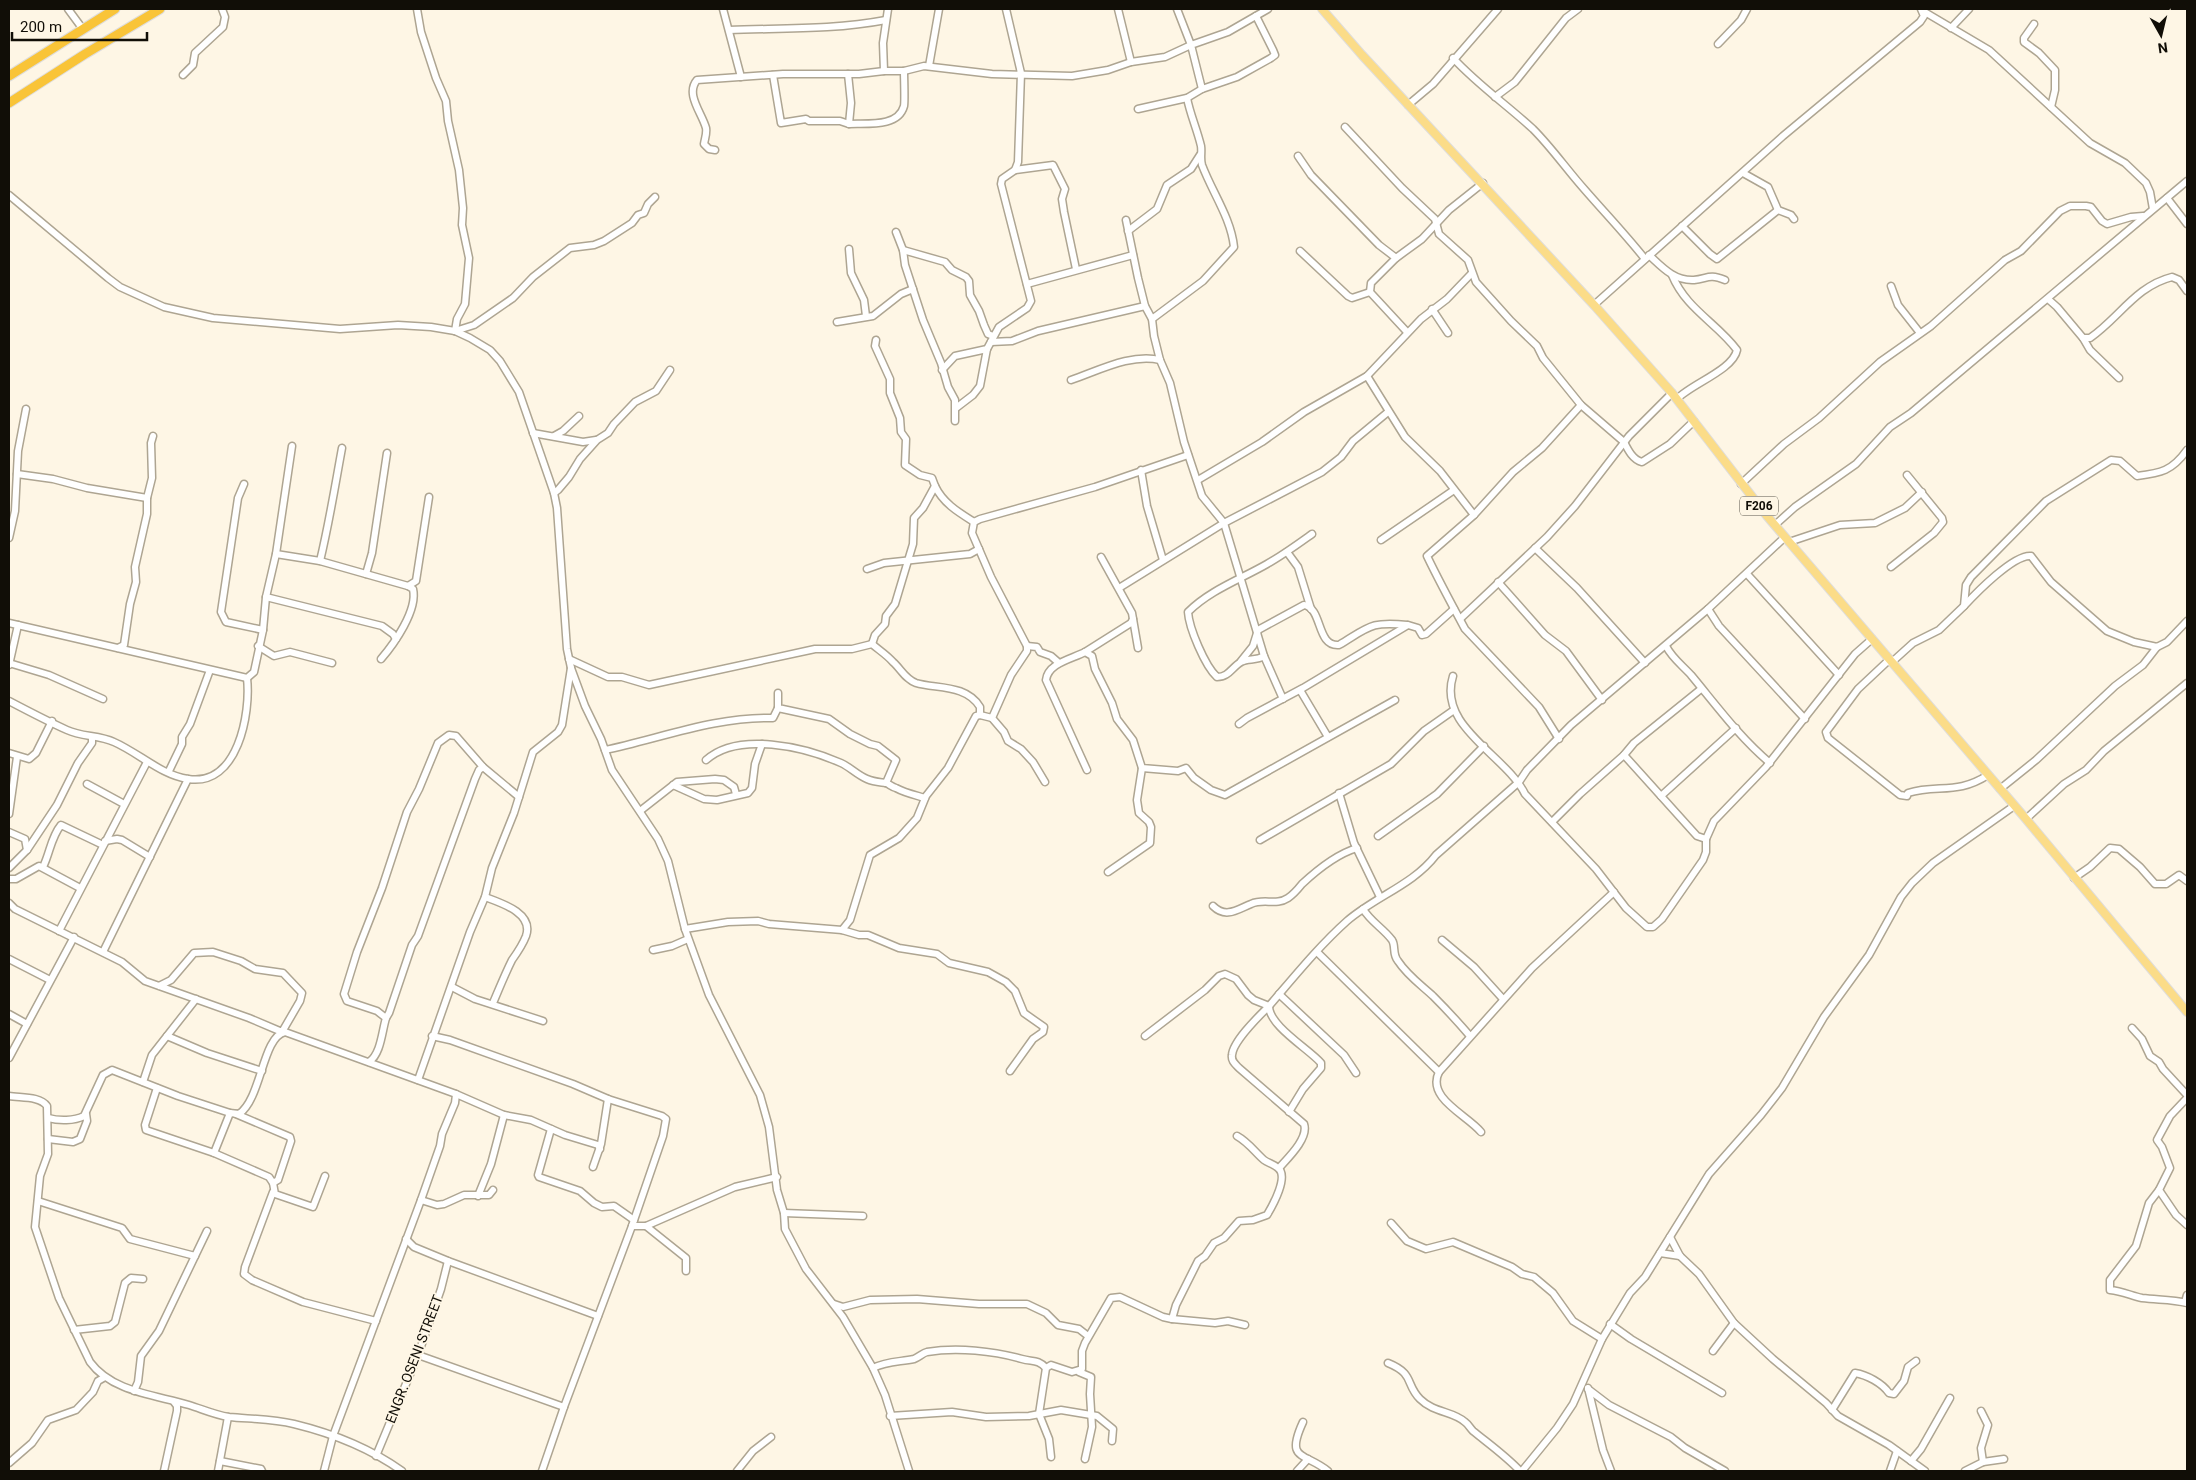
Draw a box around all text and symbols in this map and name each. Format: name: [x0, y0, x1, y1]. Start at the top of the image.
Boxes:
scale bar: [12, 10, 148, 42]
north arrow: [2136, 10, 2186, 60]
text: 200 m: [20, 18, 62, 36]
text: N: [2157, 39, 2169, 56]
road number: F206: [1740, 496, 1778, 516]
street label: ENGR. OSENI STREET: [382, 1292, 446, 1425]

